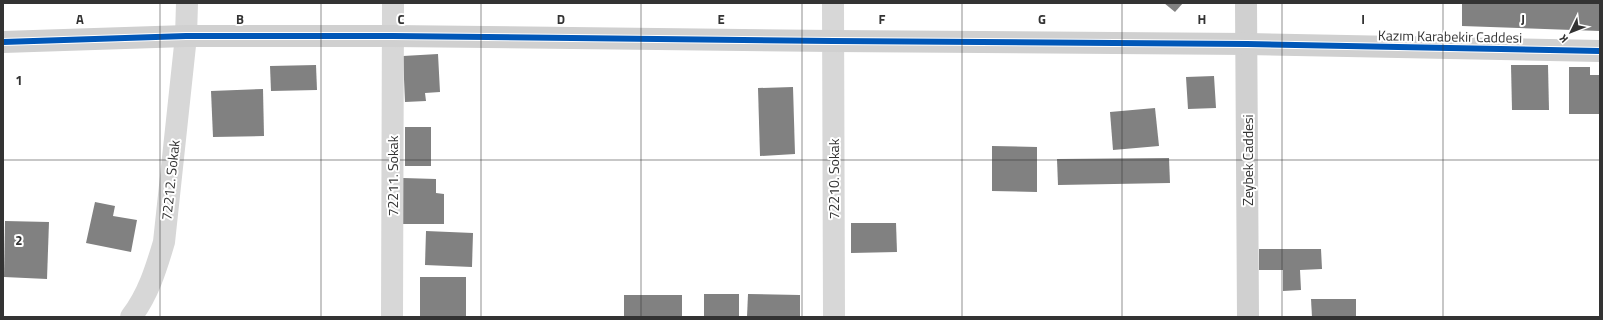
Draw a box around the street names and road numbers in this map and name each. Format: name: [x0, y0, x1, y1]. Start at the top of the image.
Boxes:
street label: Kazım Karabekir Caddesi: [1378, 24, 1522, 48]
street label: Zeybek Caddesi: [1237, 114, 1258, 206]
street label: 72211. Sokak: [382, 135, 403, 216]
street label: 72212. Sokak: [155, 138, 185, 221]
street label: 72210. Sokak: [823, 138, 844, 219]

